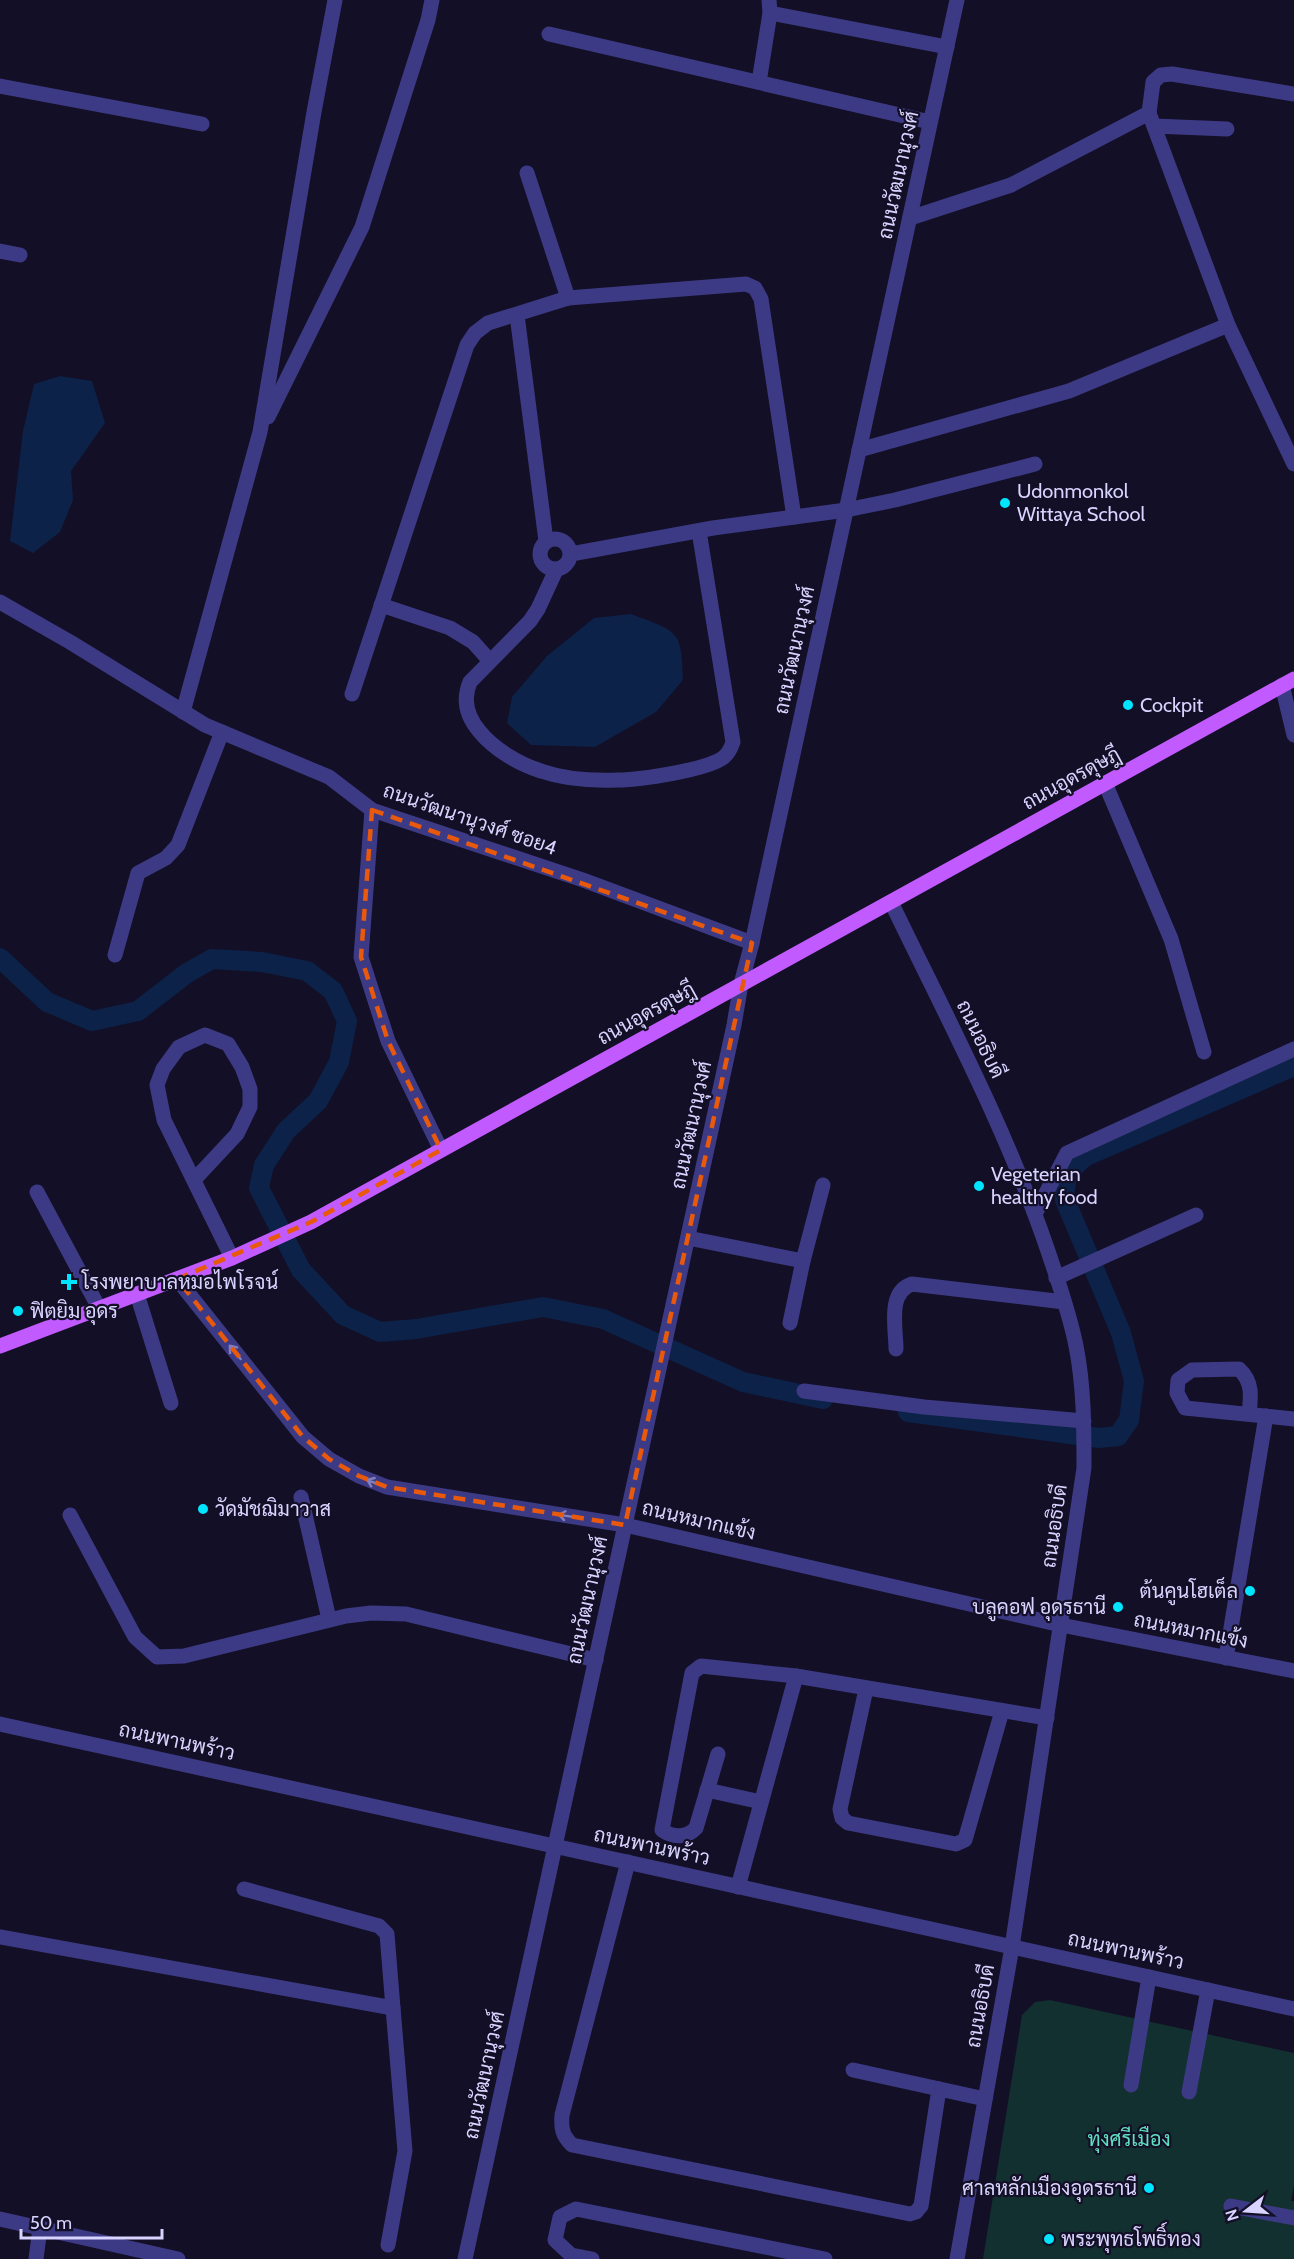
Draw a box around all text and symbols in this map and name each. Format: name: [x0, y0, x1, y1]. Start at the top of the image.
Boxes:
street label: ถนนวัฒนานุวงศ์: [871, 108, 925, 242]
place label: Udonmonkol Wittaya School: [1017, 479, 1145, 526]
marker: Udonmonkol Wittaya School: [998, 496, 1012, 510]
street label: ถนนวัฒนานุวงศ์: [767, 583, 821, 717]
place label: Cockpit: [1140, 693, 1203, 717]
marker: Cockpit: [1121, 698, 1135, 712]
street label: ถนนอุดรดุษฎี: [1017, 740, 1125, 816]
street label: ถนนวัฒนานุวงศ์ ซอย4: [379, 776, 561, 862]
street label: ถนนอุดรดุษฎี: [592, 975, 700, 1051]
street label: ถนนอธิบดี: [952, 995, 1011, 1082]
street label: ถนนวัฒนานุวงศ์: [664, 1058, 718, 1192]
place label: Vegeterian healthy food: [991, 1162, 1098, 1209]
marker: Vegeterian healthy food: [972, 1179, 986, 1193]
place label: โรงพยาบาลหมอไพโรจน์: [81, 1268, 278, 1294]
marker: โรงพยาบาลหมอไพโรจน์: [60, 1273, 78, 1291]
place label: ฟิตยิม อุดร: [30, 1299, 118, 1325]
marker: ฟิตยิม อุดร: [11, 1304, 25, 1318]
one-way arrow: [229, 1344, 242, 1360]
one-way arrow: [367, 1476, 385, 1487]
street label: ถนนอธิบดี: [1035, 1482, 1072, 1569]
street label: ถนนหมากแข้ง: [640, 1495, 758, 1545]
place label: วัดมัชฌิมาวาส: [215, 1497, 331, 1521]
marker: วัดมัชฌิมาวาส: [196, 1502, 210, 1516]
one-way arrow: [558, 1510, 578, 1521]
street label: ถนนวัฒนานุวงศ์: [560, 1533, 614, 1667]
place label: ต้นคูนโฮเต็ล: [1140, 1576, 1238, 1606]
marker: ต้นคูนโฮเต็ล: [1243, 1584, 1257, 1598]
place label: บลูคอฟ อุดรธานี: [972, 1594, 1106, 1622]
marker: บลูคอฟ อุดรธานี: [1111, 1600, 1125, 1614]
street label: ถนนหมากแข้ง: [1132, 1607, 1250, 1653]
street label: ถนนพานพร้าว: [117, 1717, 237, 1765]
street label: ถนนพานพร้าว: [592, 1822, 712, 1870]
street label: ถนนพานพร้าว: [1066, 1926, 1186, 1974]
street label: ถนนอธิบดี: [960, 1962, 999, 2050]
street label: ถนนวัฒนานุวงศ์: [457, 2008, 511, 2142]
park label: ทุ่งศรีเมือง: [1087, 2125, 1171, 2153]
place label: ศาลหลักเมืองอุดรธานี: [962, 2174, 1137, 2202]
marker: ศาลหลักเมืองอุดรธานี: [1142, 2181, 1156, 2195]
north arrow: [1216, 2181, 1276, 2241]
scale bar: [21, 2202, 162, 2240]
text: N: [1221, 2207, 1243, 2223]
text: 50 m: [30, 2212, 72, 2234]
place label: พระพุทธโพธิ์ทอง: [1061, 2221, 1201, 2253]
marker: พระพุทธโพธิ์ทอง: [1042, 2232, 1056, 2246]

